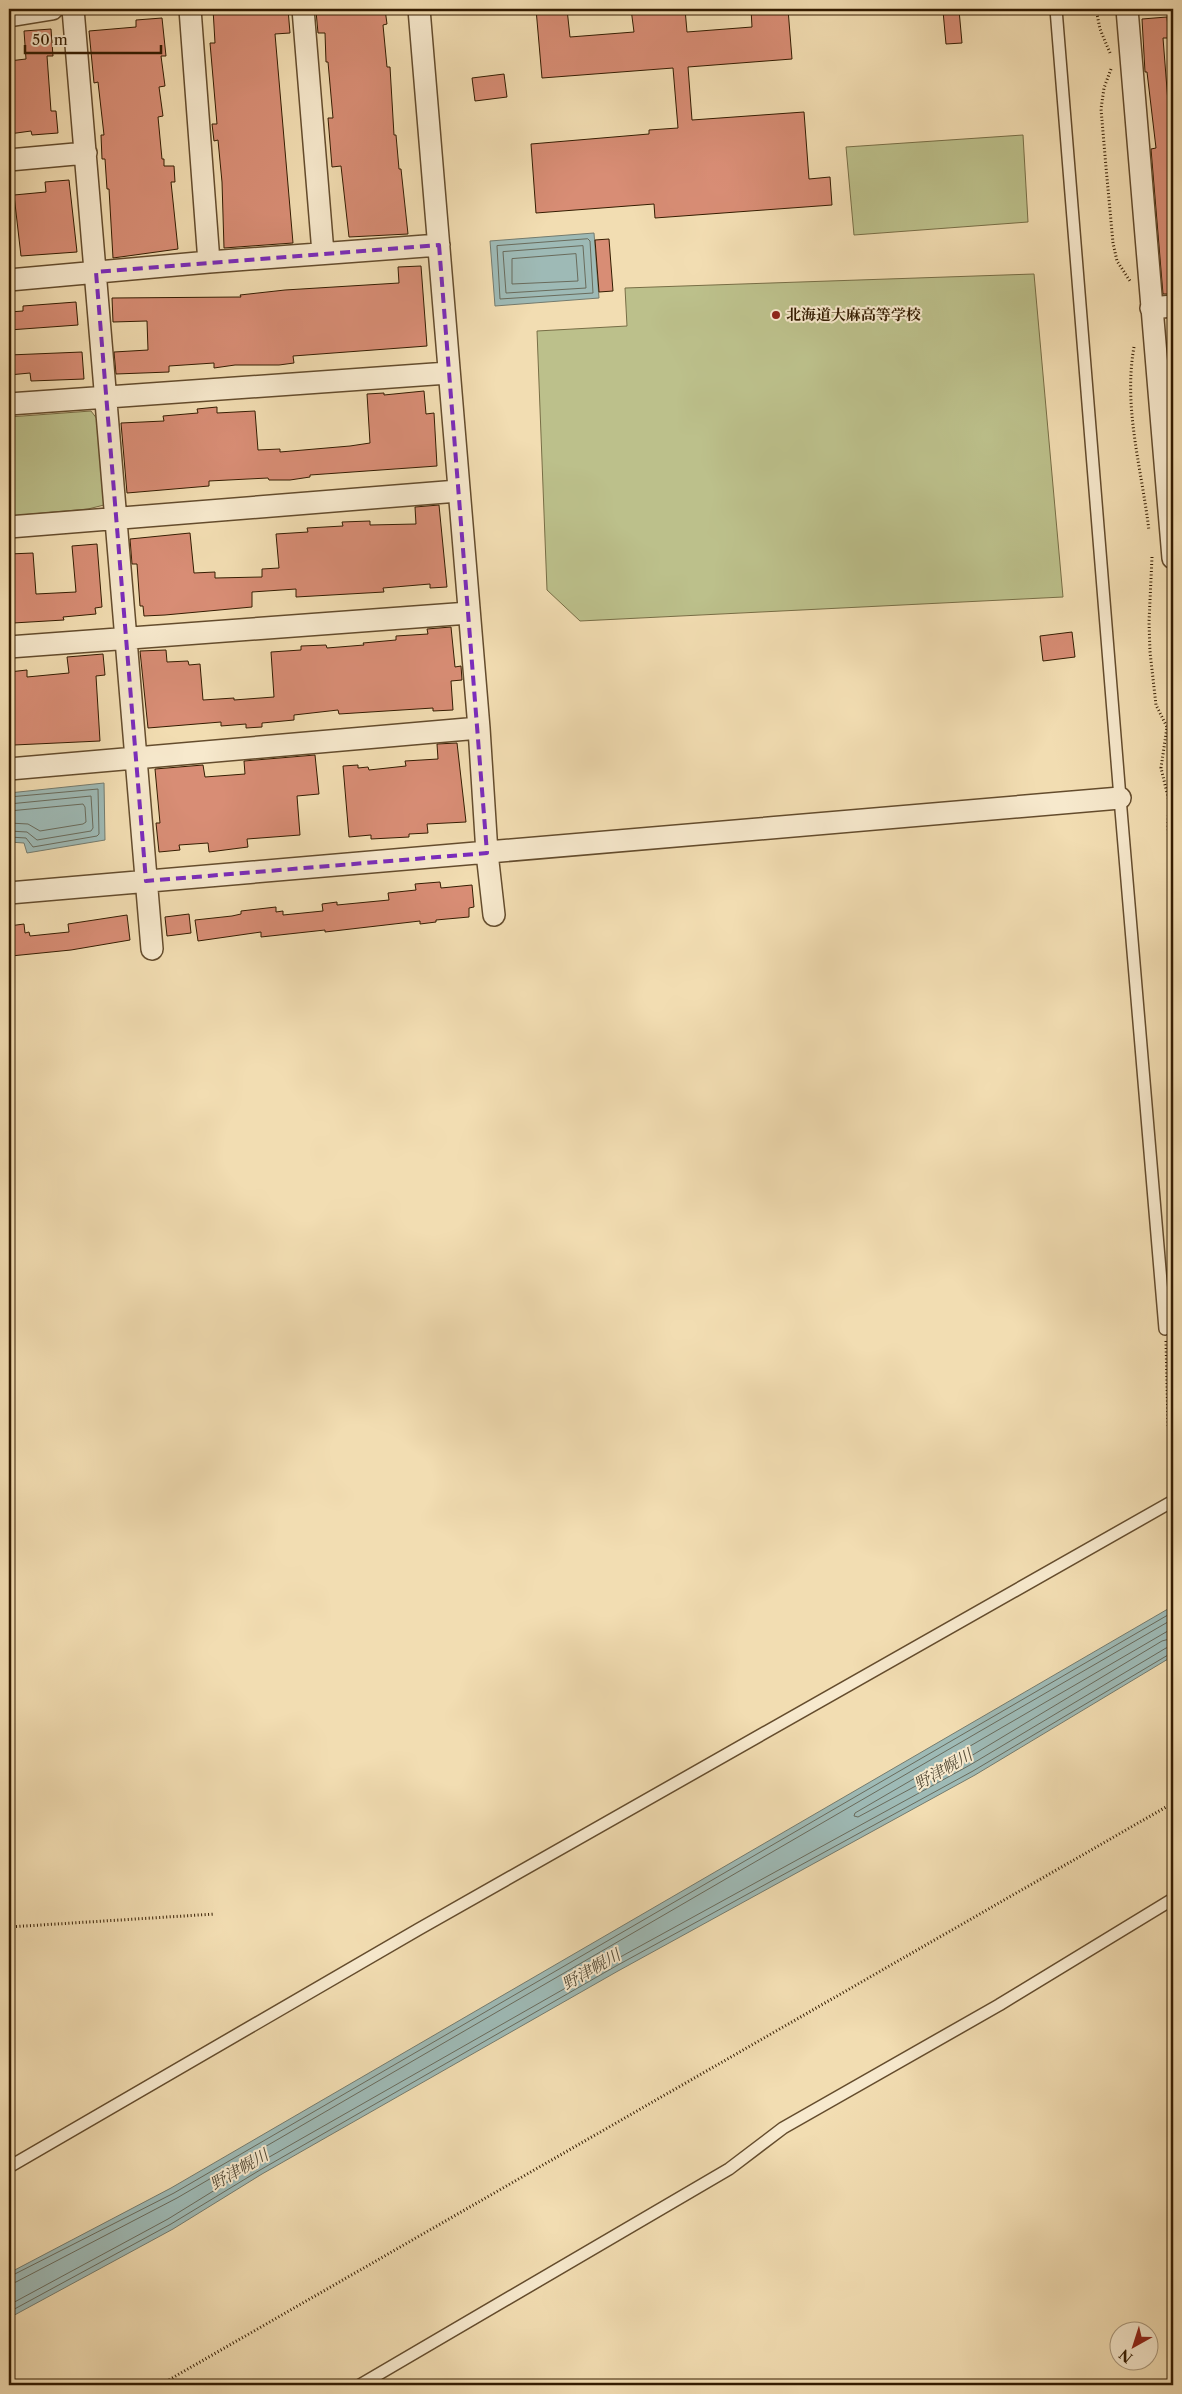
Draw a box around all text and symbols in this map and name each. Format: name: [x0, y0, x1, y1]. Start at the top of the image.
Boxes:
scale bar: [25, 22, 161, 54]
text: 50 m: [32, 30, 68, 49]
place label: 北海道大麻高等学校: [786, 305, 921, 324]
marker: 北海道大麻高等学校: [770, 309, 782, 321]
water label: 野津幌川: [910, 1743, 977, 1794]
water label: 野津幌川: [558, 1943, 625, 1994]
water label: 野津幌川: [206, 2143, 273, 2194]
north arrow: [1110, 2322, 1160, 2372]
text: N: [1115, 2345, 1136, 2367]

